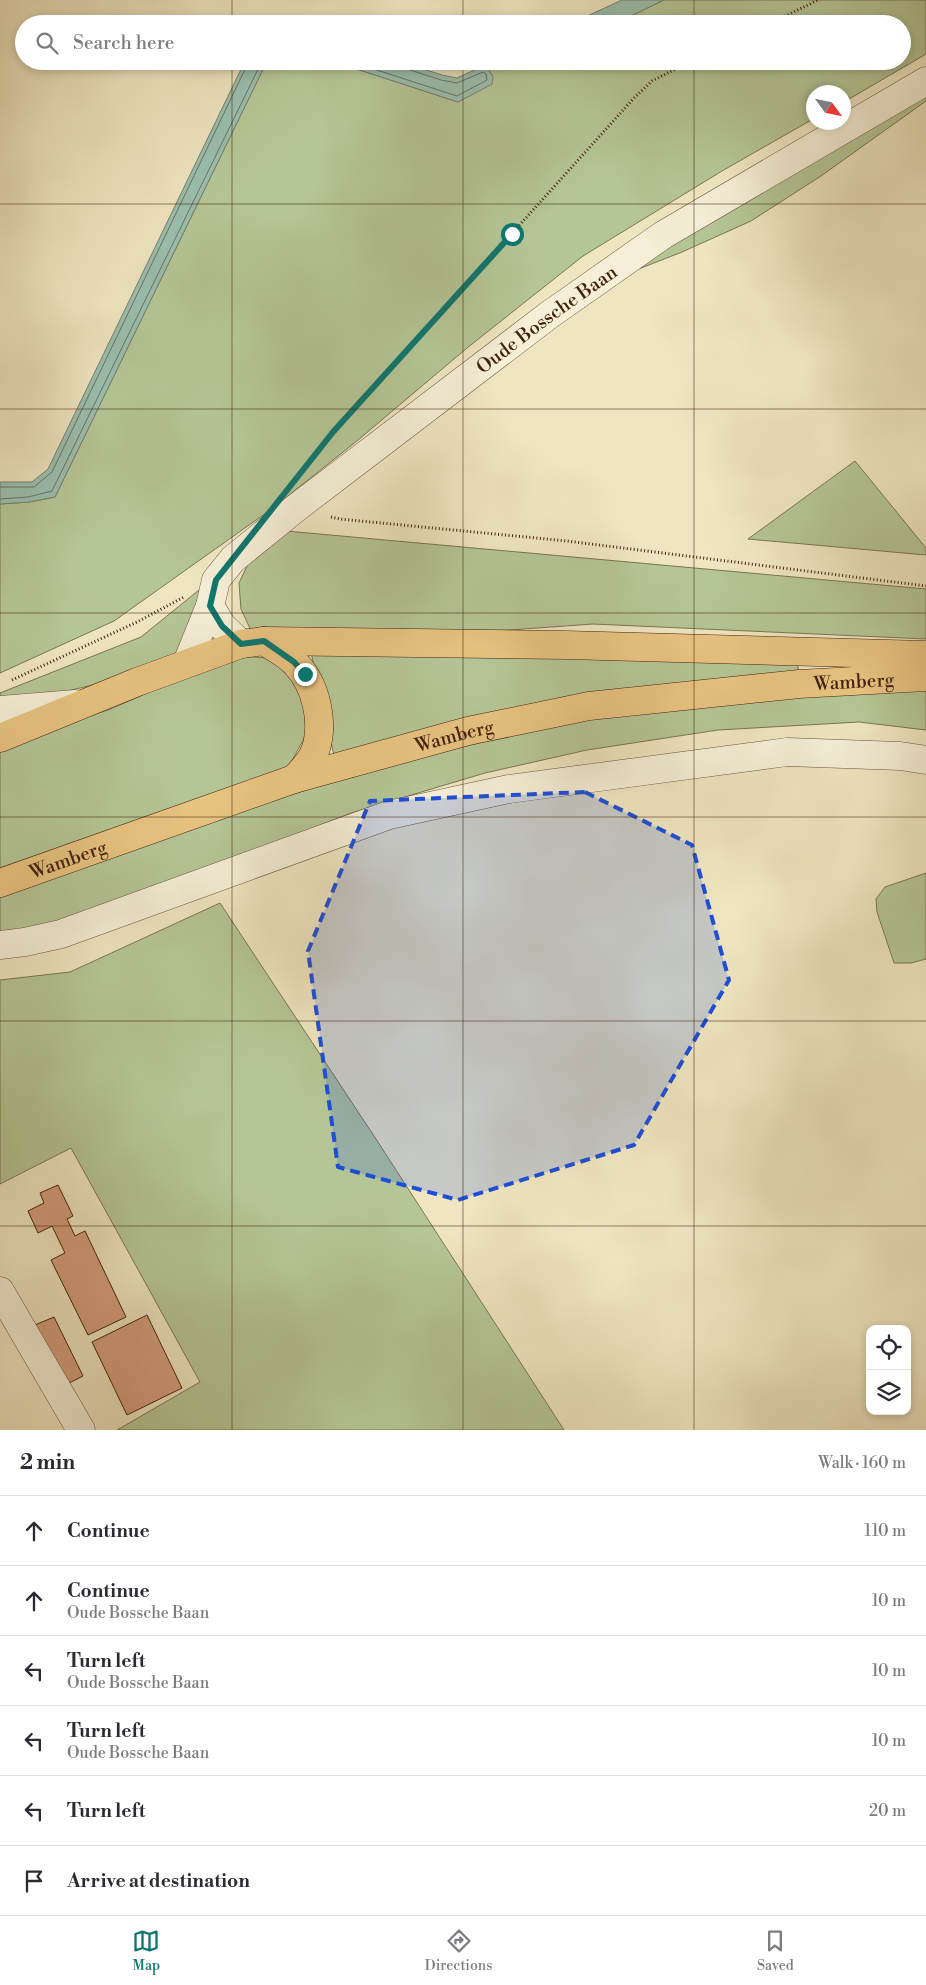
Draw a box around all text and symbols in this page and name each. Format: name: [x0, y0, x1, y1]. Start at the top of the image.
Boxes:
search box: [15, 15, 911, 70]
icon: search: [33, 29, 61, 57]
text: Search here: [73, 31, 174, 55]
north arrow: [806, 85, 851, 130]
route start: [501, 223, 524, 246]
street label: Oude Bossche Baan: [472, 260, 622, 379]
route end: [294, 663, 317, 686]
street label: Wamberg: [812, 668, 895, 696]
street label: Wamberg: [411, 715, 496, 758]
street label: Wamberg: [25, 835, 110, 885]
map controls: [866, 1325, 911, 1415]
button: locate: [866, 1325, 911, 1370]
button: layers: [866, 1370, 911, 1415]
text: 2 min: [20, 1450, 75, 1476]
text: Walk · 160 m: [818, 1453, 906, 1473]
icon: ahead: [20, 1517, 48, 1545]
text: Continue: [67, 1519, 150, 1543]
text: 110 m: [864, 1521, 906, 1541]
text: Continue: [67, 1579, 150, 1603]
icon: ahead: [20, 1587, 48, 1615]
text: 10 m: [872, 1591, 906, 1611]
text: Oude Bossche Baan: [67, 1603, 209, 1623]
text: Turn left: [67, 1649, 146, 1673]
icon: left: [20, 1657, 48, 1685]
text: 10 m: [872, 1661, 906, 1681]
text: Oude Bossche Baan: [67, 1673, 209, 1693]
text: Turn left: [67, 1719, 146, 1743]
icon: left: [20, 1727, 48, 1755]
text: 10 m: [872, 1731, 906, 1751]
text: Oude Bossche Baan: [67, 1743, 209, 1763]
icon: left: [20, 1797, 48, 1825]
text: Turn left: [67, 1799, 146, 1823]
text: 20 m: [869, 1801, 906, 1821]
icon: arrive: [20, 1867, 48, 1895]
text: Arrive at destination: [67, 1869, 250, 1893]
tab: Map: [132, 1927, 160, 1975]
tab: Directions: [425, 1927, 492, 1975]
tab: Saved: [757, 1927, 794, 1975]

